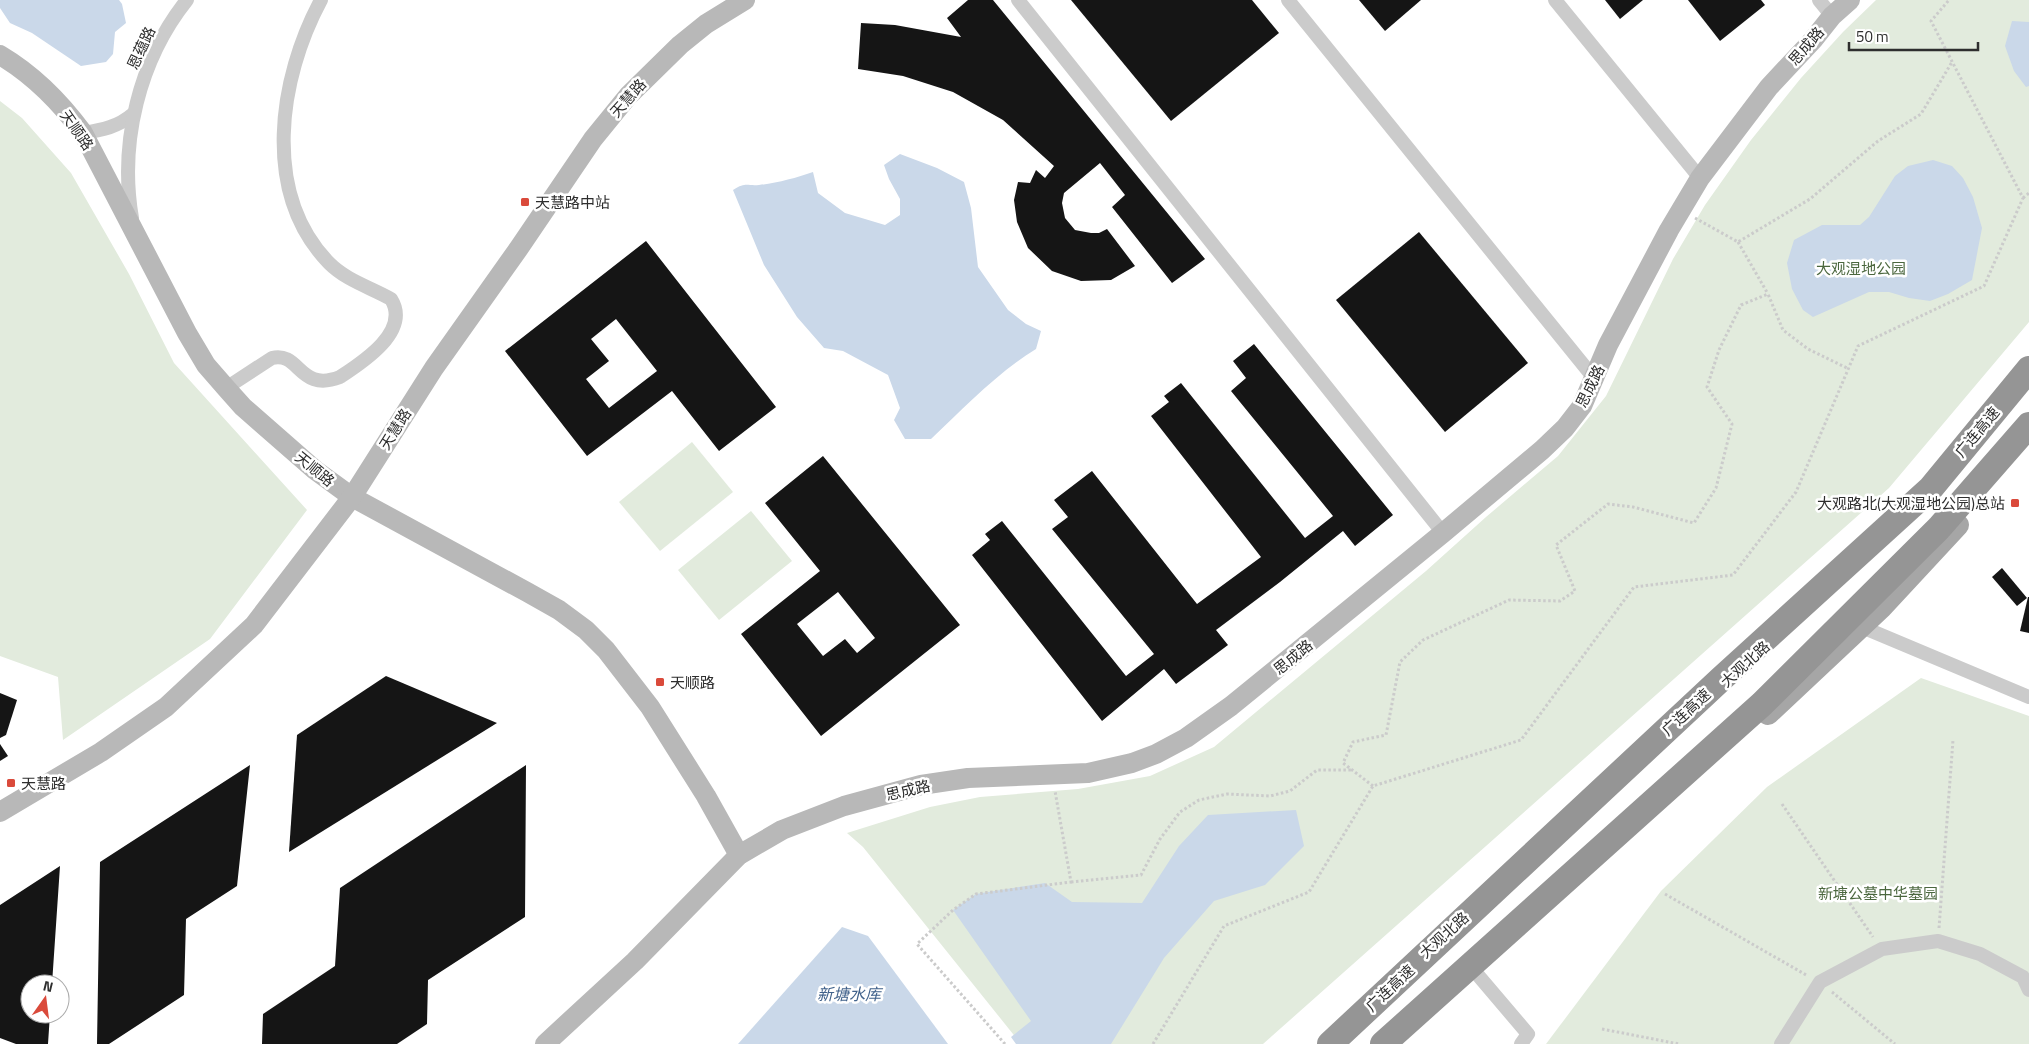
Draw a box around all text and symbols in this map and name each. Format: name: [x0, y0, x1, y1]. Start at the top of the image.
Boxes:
scale bar: [1849, 20, 1978, 52]
street label: 思成路: [1783, 21, 1829, 71]
street label: 恩蕴路: [121, 23, 161, 73]
text: 50 m: [1856, 25, 1889, 48]
street label: 天慧路: [604, 74, 652, 122]
street label: 天顺路: [55, 105, 99, 155]
place label: 天慧路中站: [535, 191, 610, 214]
marker: 天慧路中站: [519, 196, 531, 208]
park label: 大观湿地公园: [1816, 257, 1906, 280]
street label: 思成路: [1570, 361, 1610, 411]
street label: 广连高速: [1949, 402, 2005, 462]
street label: 天慧路: [373, 404, 417, 454]
street label: 天顺路: [290, 446, 340, 492]
place label: 大观路北(大观湿地公园)总站: [1817, 492, 2005, 515]
marker: 大观路北(大观湿地公园)总站: [2009, 497, 2021, 509]
street label: 思成路: [1268, 634, 1318, 680]
street label: 大观北路: [1715, 635, 1775, 693]
place label: 天顺路: [670, 671, 715, 694]
marker: 天顺路: [654, 676, 666, 688]
street label: 广连高速: [1656, 683, 1716, 741]
place label: 天慧路: [21, 772, 66, 795]
street label: 思成路: [883, 774, 933, 806]
marker: 天慧路: [5, 777, 17, 789]
park label: 新塘公墓中华墓园: [1818, 882, 1938, 905]
street label: 大观北路: [1414, 906, 1474, 964]
street label: 广连高速: [1360, 959, 1420, 1017]
north arrow: [20, 974, 70, 1024]
text: N: [41, 975, 56, 997]
water label: 新塘水库: [817, 982, 884, 1006]

